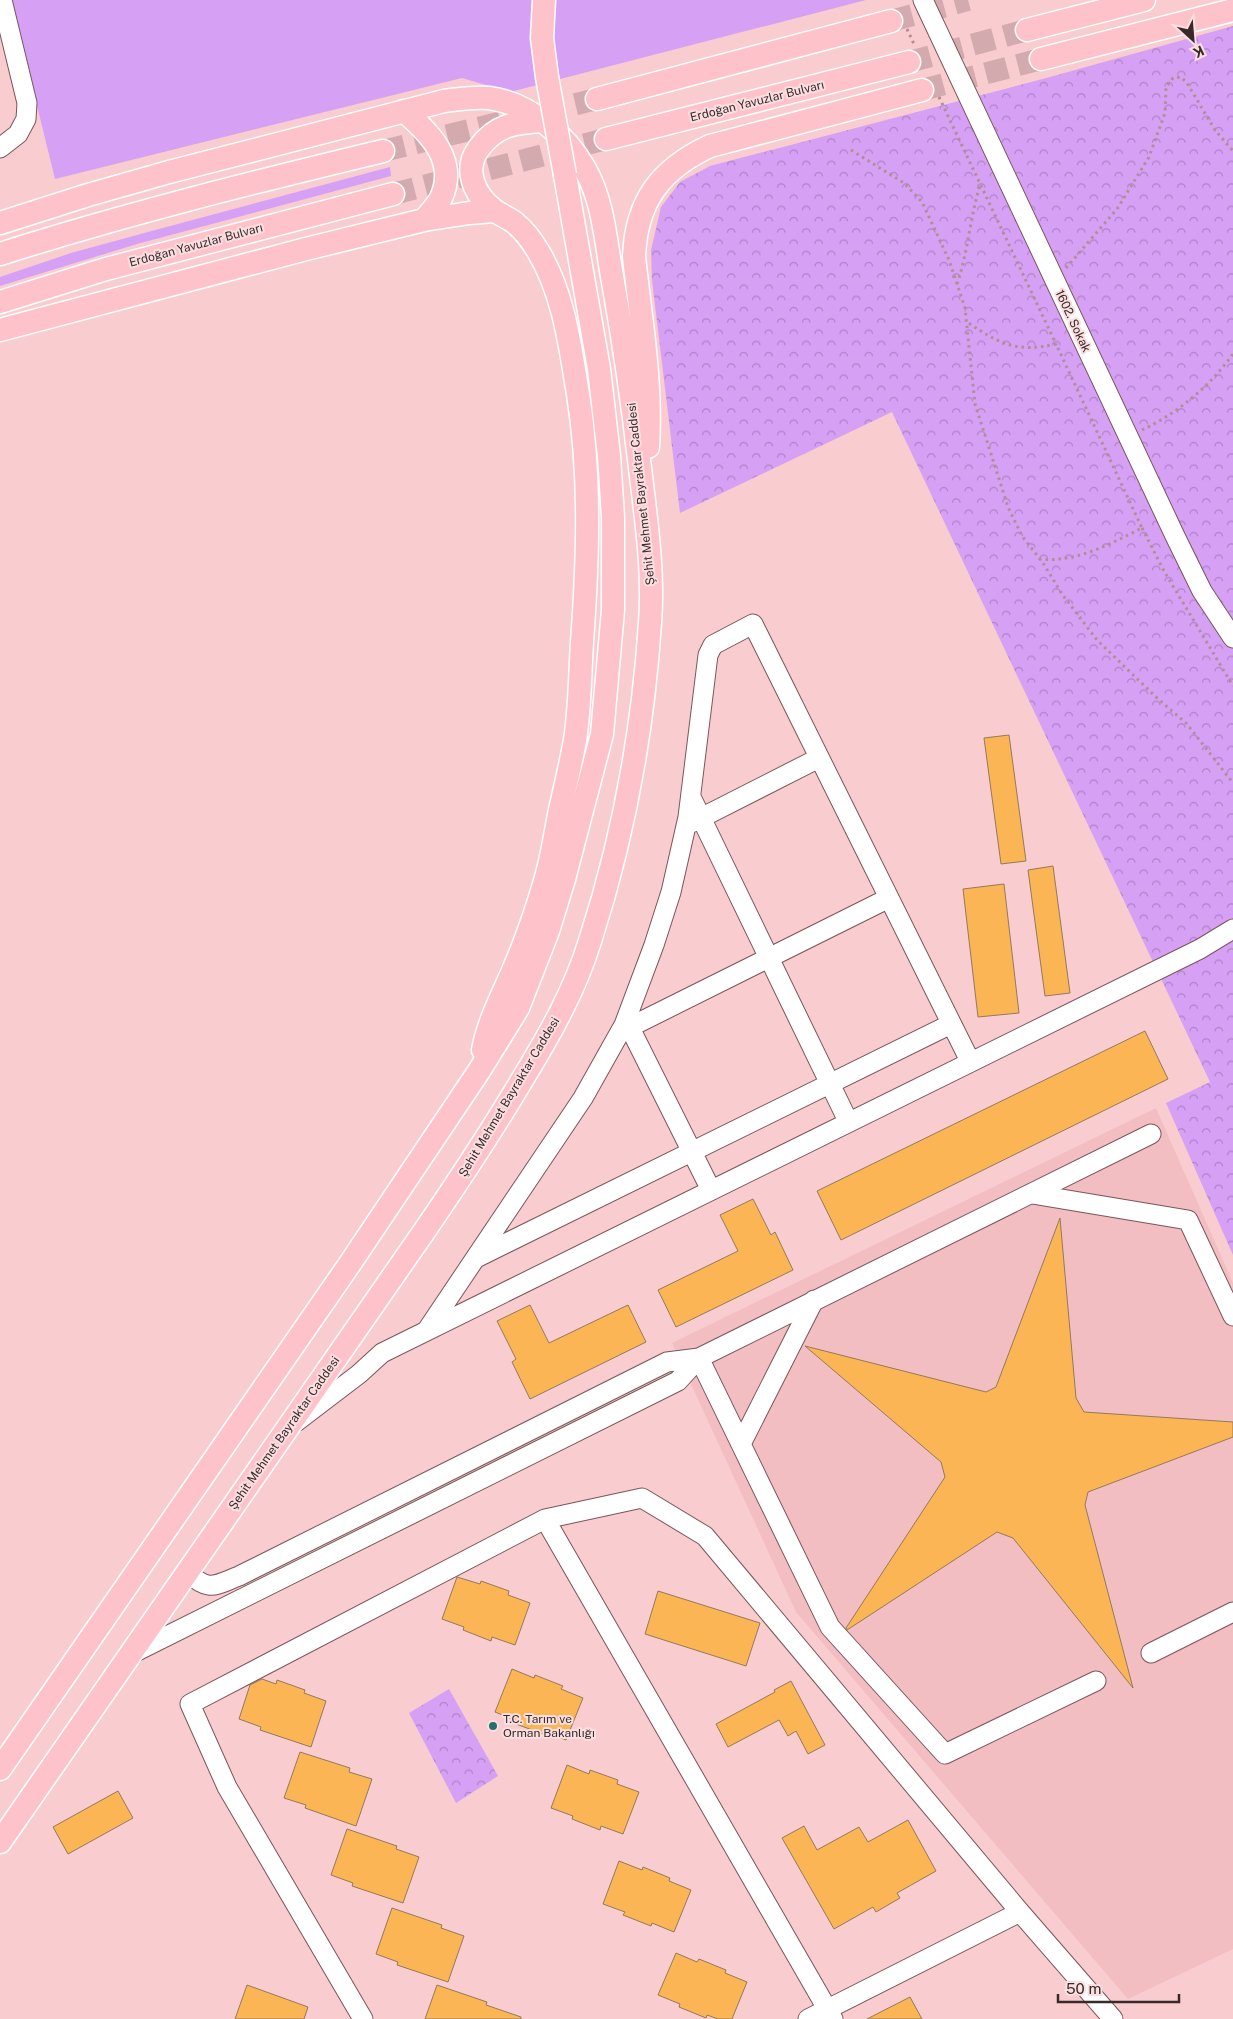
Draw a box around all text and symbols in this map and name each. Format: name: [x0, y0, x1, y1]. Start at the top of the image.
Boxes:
north arrow: [1168, 15, 1218, 65]
text: K: [1191, 42, 1207, 61]
street label: Erdoğan Yavuzlar Bulvarı: [688, 78, 826, 124]
street label: Erdoğan Yavuzlar Bulvarı: [128, 220, 264, 270]
street label: 1602. Sokak: [1052, 288, 1094, 355]
street label: Şehit Mehmet Bayraktar Caddesi: [624, 402, 658, 586]
street label: Şehit Mehmet Bayraktar Caddesi: [456, 1015, 562, 1179]
street label: Şehit Mehmet Bayraktar Caddesi: [226, 1354, 342, 1512]
place label: T.C. Tarım ve Orman Bakanlığı: [503, 1712, 595, 1740]
marker: T.C. Tarım ve Orman Bakanlığı: [487, 1720, 499, 1732]
scale bar: [1058, 1972, 1179, 2004]
text: 50 m: [1066, 1980, 1101, 1997]

